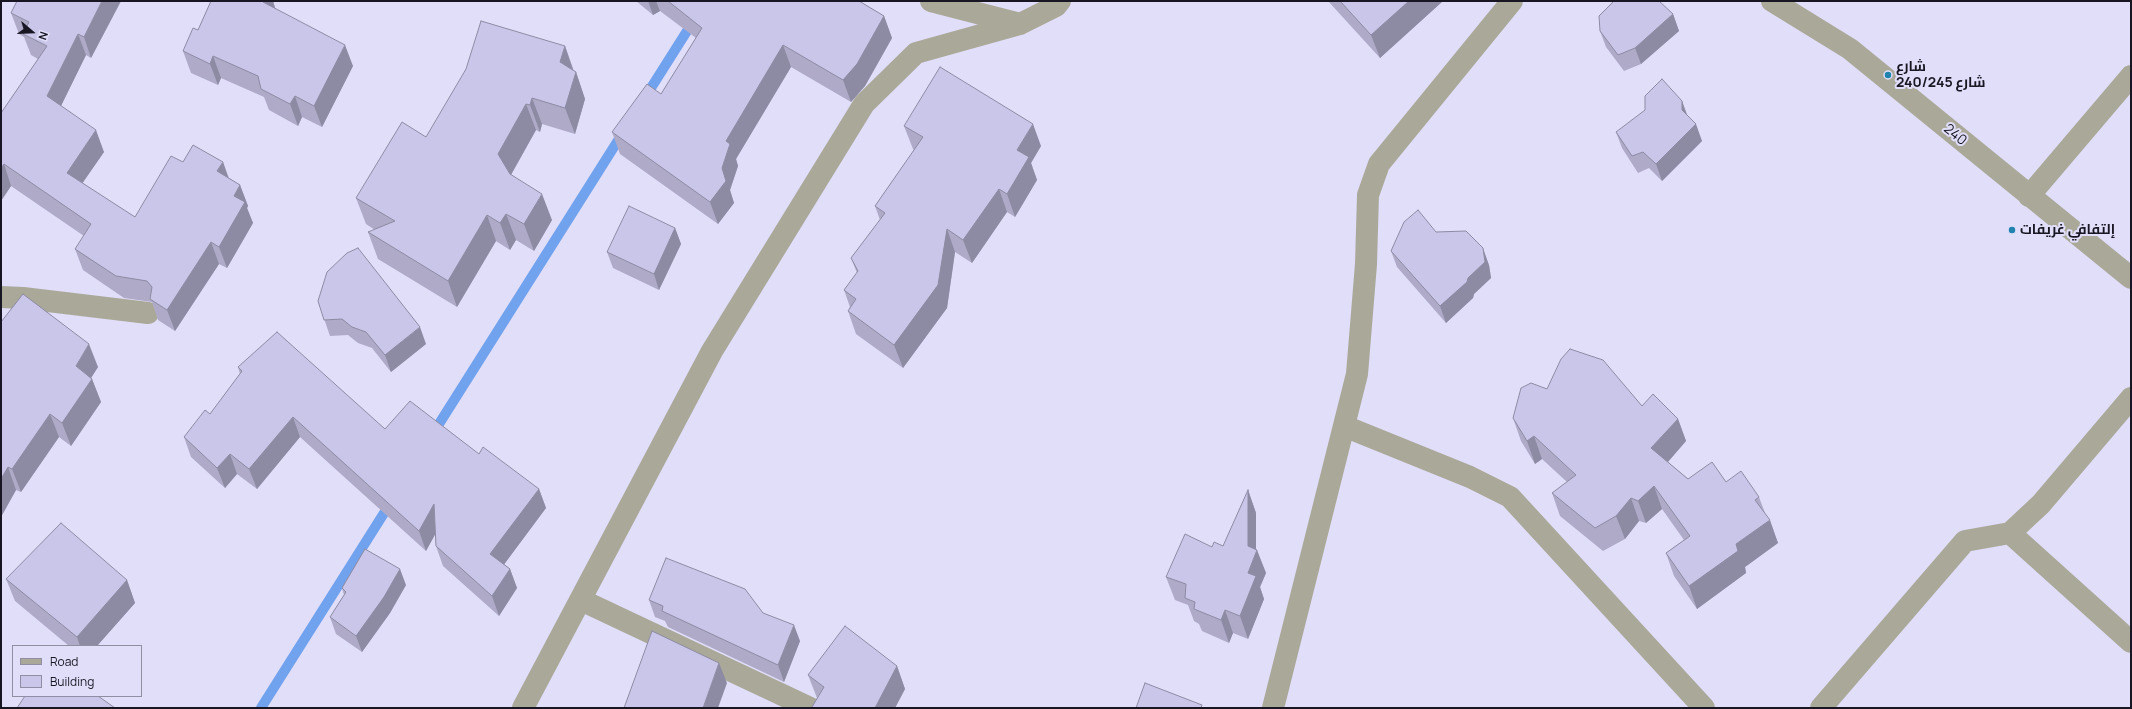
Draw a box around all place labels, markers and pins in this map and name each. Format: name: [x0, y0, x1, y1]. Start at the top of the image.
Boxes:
place label: شارع 240/شارع 245: [1896, 59, 1985, 92]
marker: شارع 240/شارع 245: [1883, 70, 1893, 80]
place label: إلتفافي غريفات: [2020, 222, 2115, 238]
marker: إلتفافي غريفات: [2007, 225, 2017, 235]

